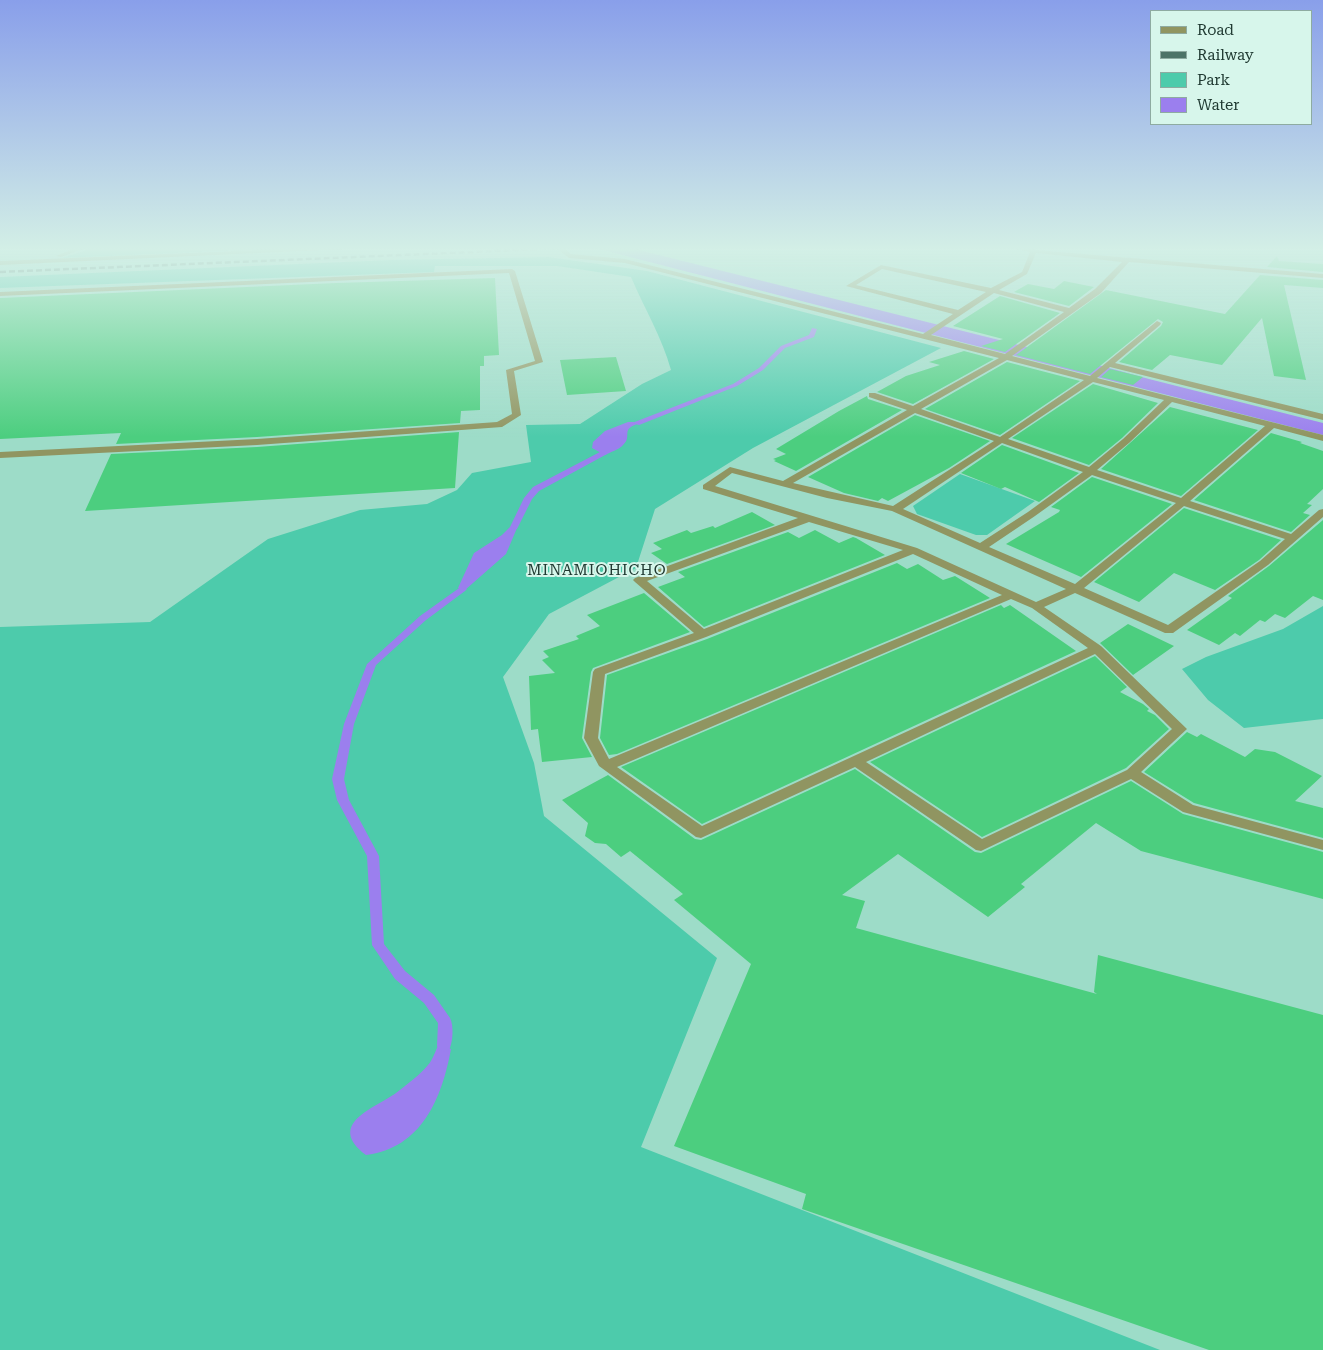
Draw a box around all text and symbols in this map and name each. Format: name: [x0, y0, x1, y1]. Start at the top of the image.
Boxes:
legend: [1150, 10, 1313, 125]
text: Road: [1197, 21, 1234, 39]
text: Railway: [1197, 46, 1254, 64]
text: Park: [1197, 71, 1230, 89]
text: Water: [1197, 96, 1239, 114]
district label: MINAMIOHICHO: [526, 562, 668, 580]

